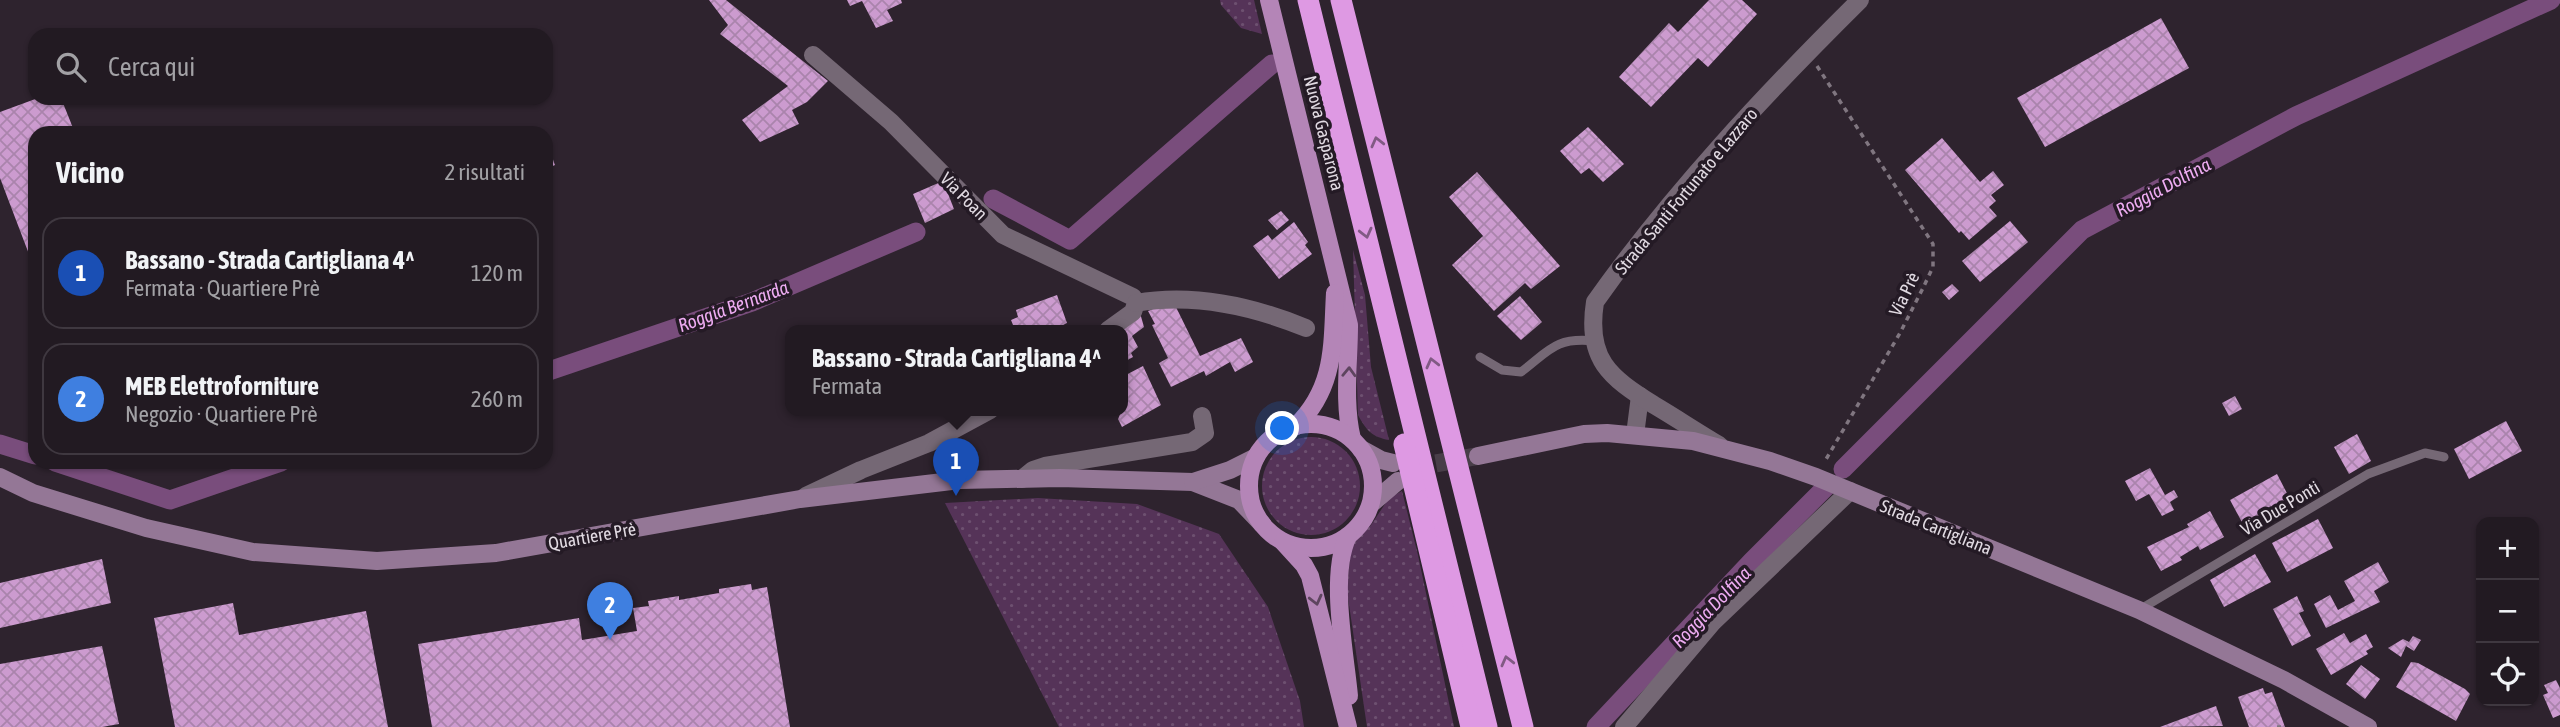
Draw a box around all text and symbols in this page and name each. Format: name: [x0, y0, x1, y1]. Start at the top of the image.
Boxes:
search box: [28, 28, 553, 105]
icon: search: [52, 48, 90, 86]
text: Cerca qui: [108, 52, 195, 82]
street label: Nuova Gasparona: [1300, 73, 1348, 193]
street label: Strada Santi Fortunato e Lazzaro: [1610, 104, 1762, 278]
one-way arrow: [1371, 136, 1385, 148]
water label: Roggia Dolfina: [2112, 153, 2214, 221]
text: Vicino: [56, 155, 124, 189]
text: 2 risultati: [444, 159, 525, 185]
street label: Via Poan: [936, 168, 992, 224]
one-way arrow: [1358, 227, 1372, 239]
text: Bassano - Strada Cartigliana 4^: [125, 245, 415, 275]
text: 1: [76, 260, 86, 286]
text: 120 m: [471, 260, 523, 286]
street label: Via Prè: [1884, 269, 1924, 319]
text: Fermata · Quartiere Prè: [125, 275, 320, 301]
water label: Roggia Bernarda: [675, 276, 791, 336]
popup: [785, 325, 1128, 416]
text: Bassano - Strada Cartigliana 4^: [812, 343, 1101, 373]
one-way arrow: [1426, 357, 1440, 369]
one-way arrow: [1341, 366, 1356, 377]
text: MEB Elettroforniture: [125, 371, 319, 401]
text: Fermata: [812, 373, 882, 399]
text: 2: [76, 386, 86, 412]
text: 260 m: [471, 386, 523, 412]
text: Negozio · Quartiere Prè: [125, 401, 318, 427]
your location: [1265, 411, 1299, 445]
pin: 1: [933, 438, 979, 496]
street label: Via Due Ponti: [2237, 476, 2323, 540]
street label: Strada Cartigliana: [1877, 495, 1995, 559]
map controls: [2476, 517, 2539, 706]
button: +: [2476, 517, 2539, 580]
street label: Quartiere Prè: [547, 518, 637, 554]
water label: Roggia Dolfina: [1667, 562, 1755, 652]
button: −: [2476, 580, 2539, 643]
pin: 2: [587, 582, 633, 640]
one-way arrow: [1308, 593, 1322, 605]
button: locate: [2476, 643, 2539, 706]
one-way arrow: [1501, 655, 1515, 667]

